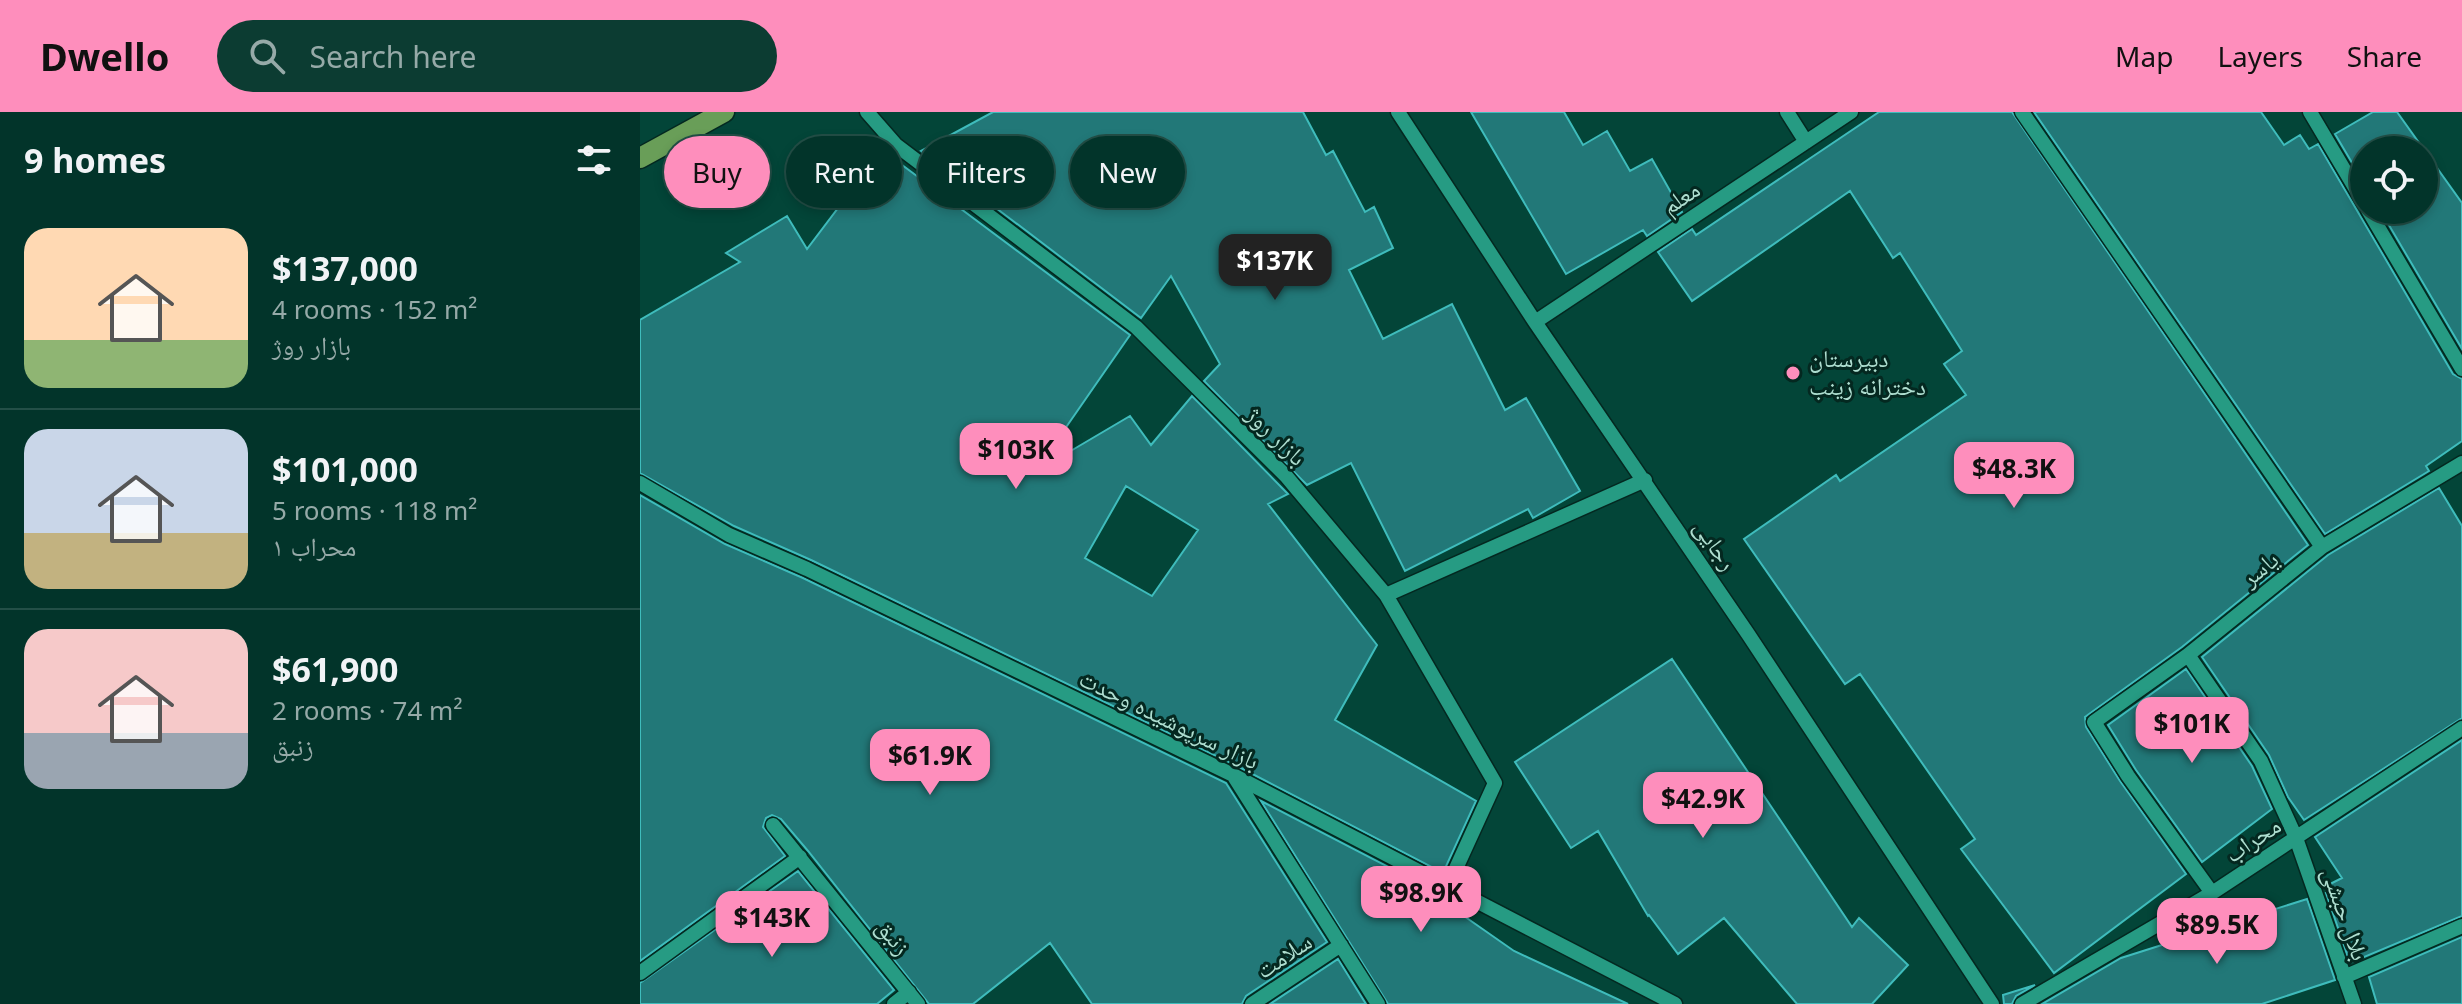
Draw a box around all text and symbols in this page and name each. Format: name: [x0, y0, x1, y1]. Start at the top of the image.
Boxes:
search box: [217, 20, 777, 92]
text: Dwello: [40, 30, 169, 82]
icon: search: [245, 34, 289, 78]
text: Search here: [309, 36, 476, 77]
text: Map: [2115, 37, 2173, 75]
text: Layers: [2217, 37, 2303, 75]
text: Share: [2347, 37, 2422, 75]
chip: Buy: [664, 136, 770, 208]
chip: Rent: [786, 136, 902, 208]
chip: Filters: [918, 136, 1054, 208]
chip: New: [1070, 136, 1185, 208]
map controls: [2350, 136, 2438, 224]
button: locate: [2350, 136, 2438, 224]
text: 9 homes: [24, 137, 166, 183]
icon: filters: [572, 138, 616, 182]
street label: معلم: [1655, 172, 1706, 222]
pin: $137K: [1219, 234, 1331, 302]
text: $137K: [1237, 242, 1313, 278]
text: $137,000: [272, 245, 418, 291]
icon: home: [88, 260, 184, 356]
text: 4 rooms · 152 m²: [272, 291, 477, 327]
text: بازار روژ: [272, 327, 351, 363]
place label: دبیرستان دخترانه زینب: [1809, 341, 1926, 402]
marker: دبیرستان دخترانه زینب: [1784, 364, 1802, 382]
street label: بازار روژ: [1239, 397, 1315, 472]
pin: $103K: [960, 423, 1072, 491]
text: $103K: [978, 431, 1054, 467]
pin: $48.3K: [1949, 442, 2079, 510]
text: $101,000: [272, 446, 418, 492]
text: $48.3K: [1972, 450, 2056, 486]
icon: home: [88, 461, 184, 557]
text: 5 rooms · 118 m²: [272, 492, 477, 528]
street label: رجایی: [1687, 512, 1745, 576]
text: محراب ۱: [272, 528, 356, 564]
street label: یاسر: [2232, 542, 2285, 594]
text: $61,900: [272, 646, 398, 692]
icon: home: [88, 661, 184, 757]
street label: بازار سرپوشیده وحدت: [1074, 661, 1265, 777]
text: 2 rooms · 74 m²: [272, 692, 462, 728]
pin: $101K: [2136, 697, 2248, 765]
text: $101K: [2154, 705, 2230, 741]
text: زنبق: [272, 728, 313, 764]
pin: $61.9K: [865, 729, 995, 797]
text: $61.9K: [888, 737, 972, 773]
pin: $42.9K: [1638, 772, 1768, 840]
text: $42.9K: [1661, 780, 1745, 816]
street label: محراب: [2218, 808, 2287, 869]
street label: بلال حبشی: [2315, 863, 2378, 964]
pin: $98.9K: [1356, 866, 1486, 934]
text: $98.9K: [1379, 874, 1463, 910]
pin: $143K: [716, 891, 828, 959]
pin: $89.5K: [2152, 898, 2282, 966]
text: $143K: [734, 899, 810, 935]
text: $89.5K: [2175, 906, 2259, 942]
street label: زنبق: [869, 911, 919, 961]
street label: سلامت: [1249, 924, 1318, 985]

